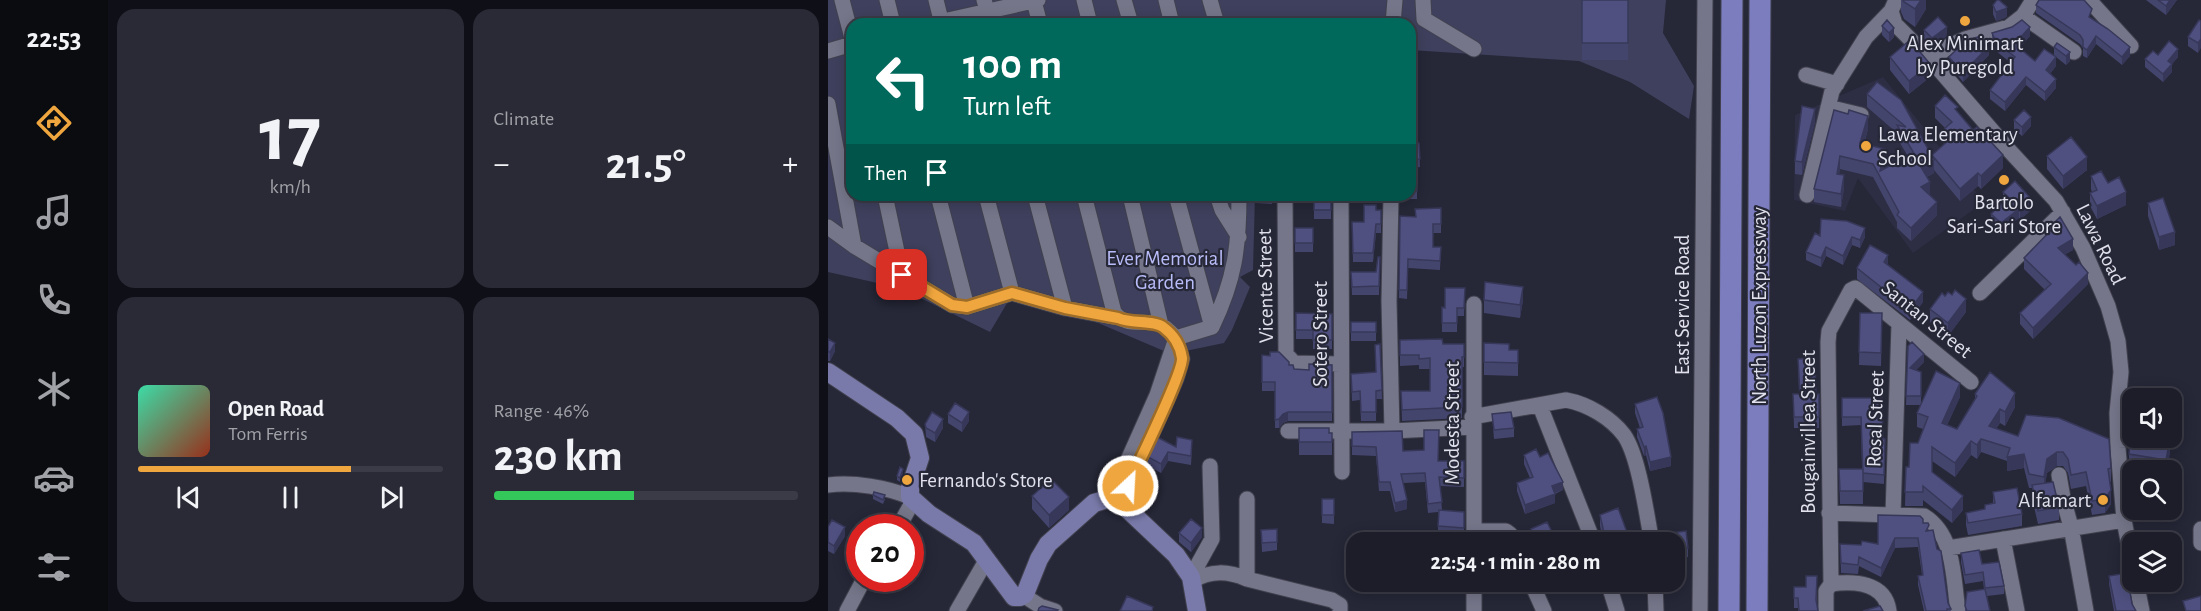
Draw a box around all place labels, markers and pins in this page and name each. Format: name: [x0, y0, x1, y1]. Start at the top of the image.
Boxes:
marker: Alex Minimart by Puregold: [1958, 14, 1972, 28]
place label: Alex Minimart by Puregold: [1907, 33, 2024, 78]
place label: Lawa Elementary School: [1878, 124, 2018, 169]
marker: Lawa Elementary School: [1859, 139, 1873, 153]
marker: Bartolo Sari-Sari Store: [1997, 173, 2011, 187]
place label: Bartolo Sari-Sari Store: [1947, 192, 2061, 237]
pin: [876, 249, 927, 300]
place label: Fernando's Store: [919, 470, 1053, 491]
marker: Fernando's Store: [900, 473, 914, 487]
place label: Alfamart: [2018, 490, 2091, 511]
marker: Alfamart: [2096, 493, 2110, 507]

